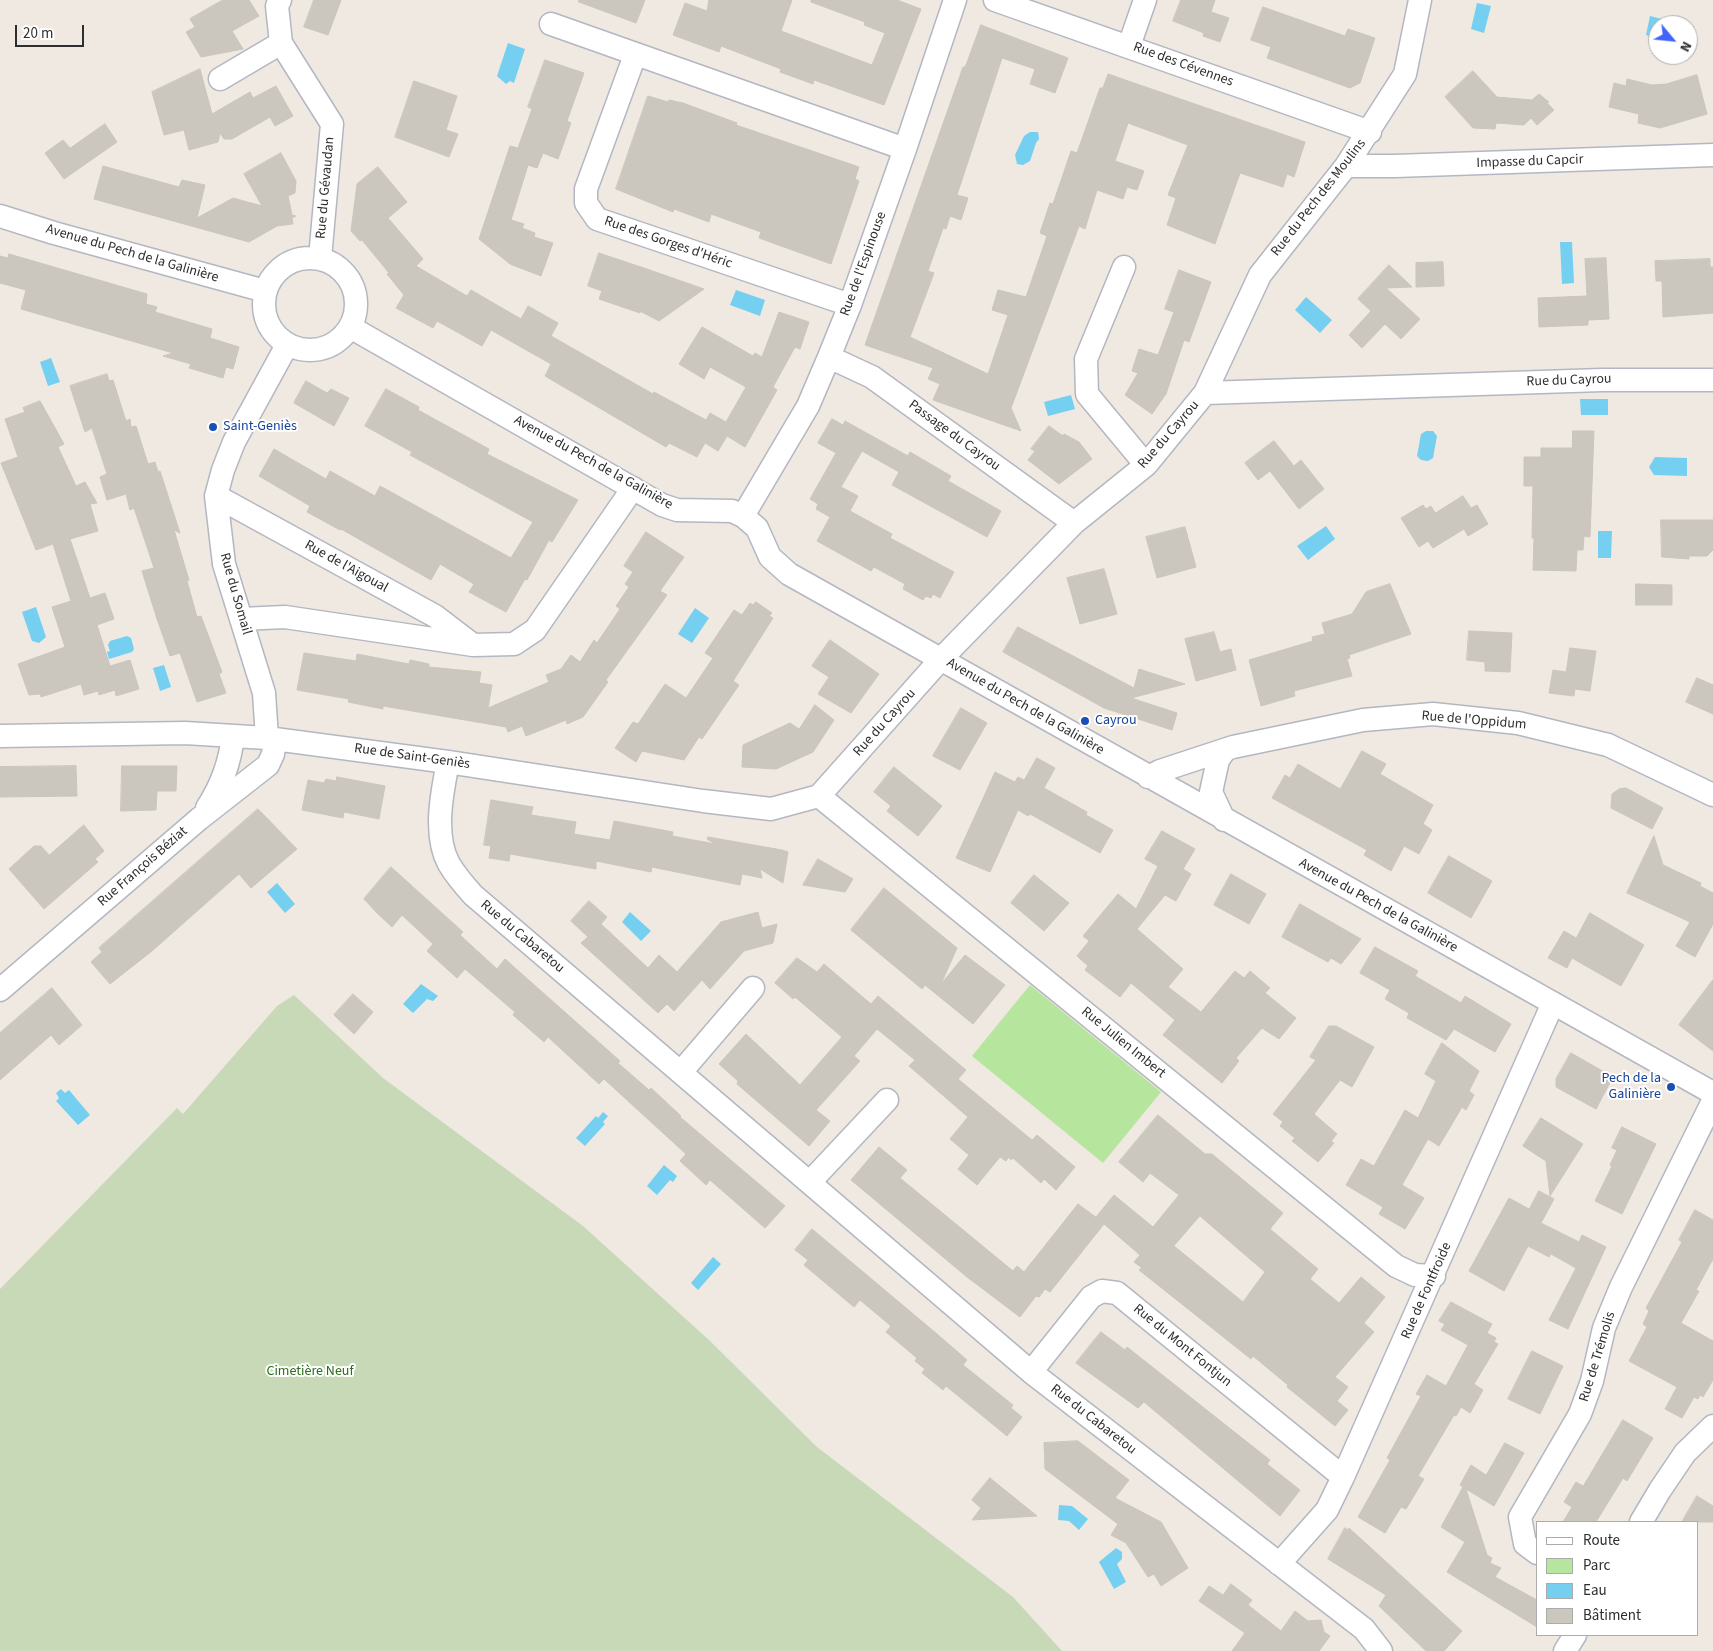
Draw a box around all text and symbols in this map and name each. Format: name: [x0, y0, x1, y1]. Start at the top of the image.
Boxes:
scale bar: [18, 15, 86, 47]
north arrow: [1648, 15, 1698, 65]
text: 20 m: [23, 23, 53, 44]
text: N: [1674, 38, 1696, 55]
street label: Rue des Cévennes: [1131, 39, 1235, 91]
street label: Rue du Gévaudan: [313, 136, 339, 240]
street label: Rue du Pech des Moulins: [1268, 136, 1370, 260]
street label: Impasse du Capcir: [1476, 152, 1584, 172]
street label: Rue de l'Espinouse: [837, 209, 891, 319]
street label: Rue des Gorges d'Héric: [602, 213, 734, 273]
street label: Avenue du Pech de la Galinière: [44, 221, 220, 287]
street label: Rue du Cayrou: [1526, 371, 1612, 391]
street label: Passage du Cayrou: [905, 397, 1003, 475]
street label: Rue du Cayrou: [1135, 397, 1203, 473]
street label: Avenue du Pech de la Galinière: [511, 412, 675, 514]
place label: Saint-Geniès: [223, 419, 297, 435]
marker: Saint-Geniès: [207, 421, 219, 433]
street label: Rue de l'Aigoual: [301, 537, 391, 597]
street label: Rue du Somail: [215, 551, 255, 637]
street label: Avenue du Pech de la Galinière: [943, 655, 1107, 759]
street label: Rue du Cayrou: [850, 686, 920, 760]
street label: Rue de l'Oppidum: [1421, 708, 1527, 734]
place label: Cayrou: [1095, 713, 1137, 729]
marker: Cayrou: [1079, 715, 1091, 727]
street label: Rue de Saint-Geniès: [353, 741, 471, 773]
street label: Rue François Béziat: [95, 824, 191, 910]
street label: Avenue du Pech de la Galinière: [1296, 855, 1460, 957]
street label: Rue du Cabaretou: [477, 897, 567, 977]
street label: Rue Julien Imbert: [1077, 1004, 1169, 1082]
place label: Pech de la Galinière: [1602, 1071, 1661, 1104]
marker: Pech de la Galinière: [1665, 1081, 1677, 1093]
street label: Rue de Fontfroide: [1398, 1240, 1456, 1342]
street label: Rue du Mont Fontjun: [1129, 1301, 1235, 1391]
street label: Rue de Trémolis: [1576, 1310, 1620, 1404]
park label: Cimetière Neuf: [266, 1364, 354, 1380]
street label: Rue du Cabaretou: [1047, 1381, 1139, 1459]
legend: [1536, 1521, 1698, 1636]
text: Route: [1583, 1530, 1620, 1551]
text: Parc: [1583, 1555, 1610, 1576]
text: Eau: [1583, 1580, 1607, 1601]
text: Bâtiment: [1583, 1605, 1641, 1626]

